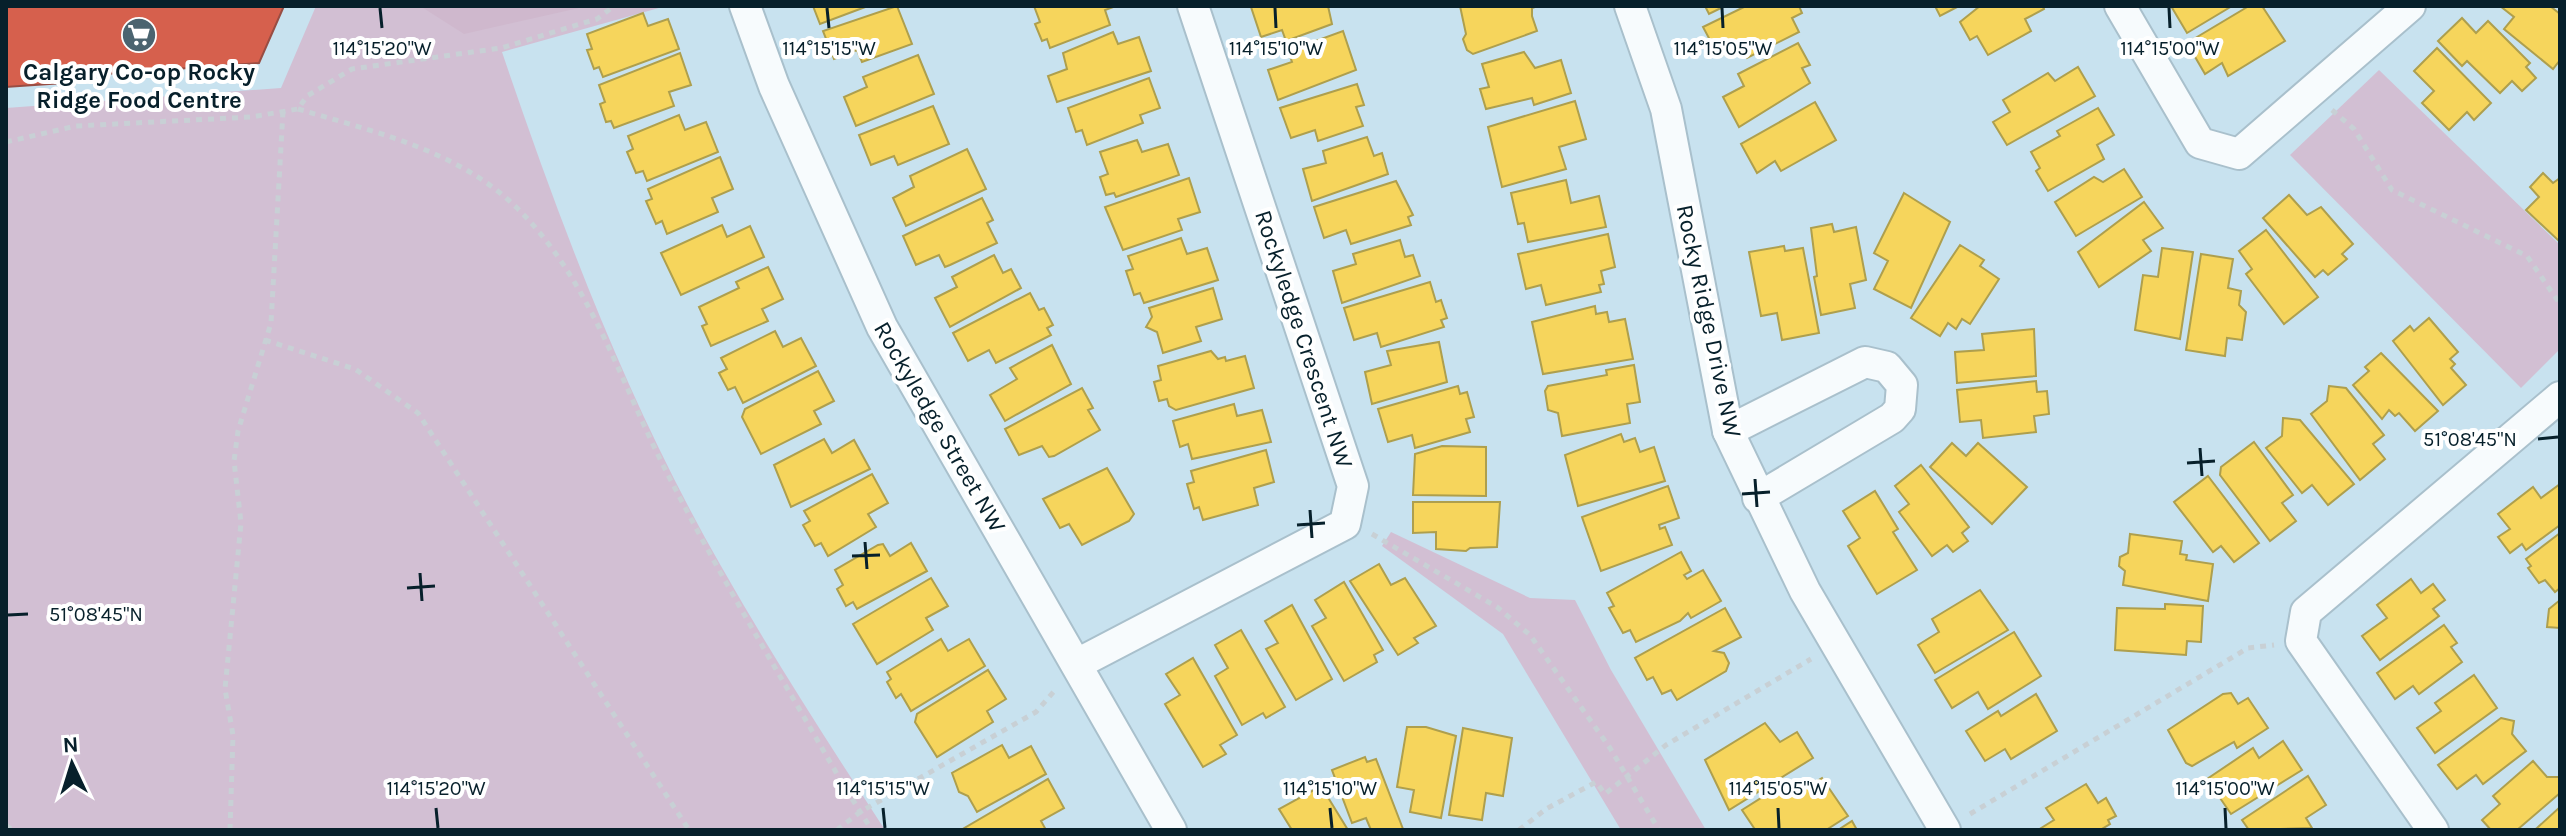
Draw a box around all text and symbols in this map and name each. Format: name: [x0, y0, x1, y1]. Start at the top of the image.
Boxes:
supermarket icon: Calgary Co-op Rocky Ridge Food Centre: [120, 16, 158, 54]
text: 114°15'20"W: [332, 37, 432, 60]
text: 114°15'15"W: [782, 37, 876, 60]
text: 114°15'10"W: [1229, 37, 1323, 60]
text: 114°15'05"W: [1674, 37, 1773, 60]
text: 114°15'00"W: [2120, 37, 2220, 60]
place label: Calgary Co-op Rocky Ridge Food Centre: [23, 58, 255, 114]
street label: Rocky Ridge Drive NW: [1671, 202, 1747, 441]
street label: Rockyledge Crescent NW: [1249, 207, 1359, 472]
street label: Rockyledge Street NW: [868, 317, 1012, 538]
text: 51°08'45"N: [2423, 428, 2517, 451]
text: 51°08'45"N: [49, 603, 143, 626]
north arrow: [32, 724, 112, 804]
text: N: [62, 732, 79, 759]
text: 114°15'20"W: [386, 777, 486, 800]
text: 114°15'15"W: [836, 777, 930, 800]
text: 114°15'10"W: [1283, 777, 1377, 800]
text: 114°15'05"W: [1729, 777, 1828, 800]
text: 114°15'00"W: [2175, 777, 2275, 800]

